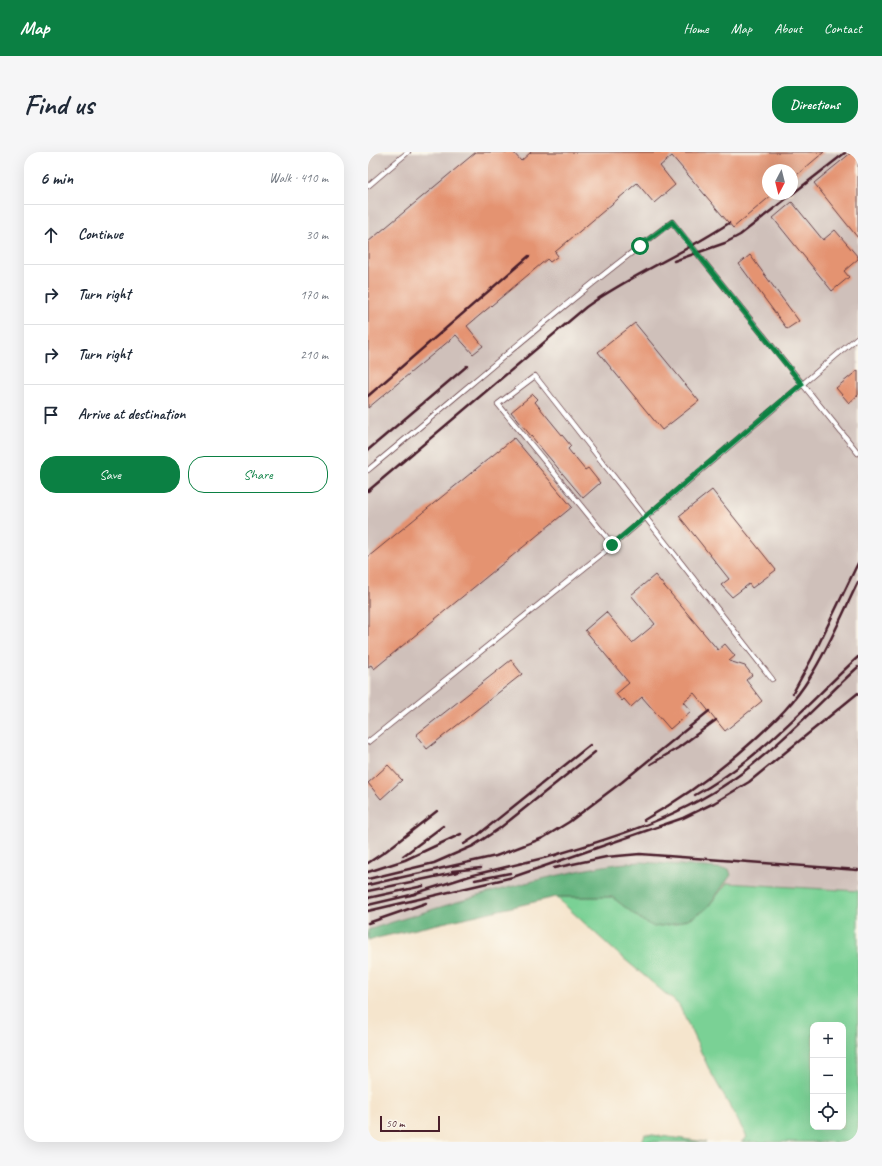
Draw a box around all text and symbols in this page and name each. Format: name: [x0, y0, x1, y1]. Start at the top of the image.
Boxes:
text: Map: [20, 16, 50, 40]
text: Home: [683, 20, 709, 37]
text: Map: [731, 20, 752, 37]
text: About: [774, 20, 802, 37]
text: Contact: [824, 20, 862, 37]
button: Directions: [772, 86, 858, 123]
text: Find us: [24, 87, 94, 122]
north arrow: [762, 164, 798, 200]
text: 6 min: [40, 168, 73, 189]
text: Walk · 410 m: [269, 170, 328, 186]
icon: ahead: [40, 224, 62, 246]
text: Continue: [78, 225, 123, 244]
text: 30 m: [306, 227, 328, 243]
route start: [631, 237, 649, 255]
icon: right: [40, 284, 62, 306]
text: Turn right: [78, 285, 131, 304]
text: 170 m: [300, 287, 328, 303]
icon: right: [40, 344, 62, 366]
text: Turn right: [78, 345, 131, 364]
text: 210 m: [300, 347, 328, 363]
icon: arrive: [40, 404, 62, 426]
text: Arrive at destination: [78, 405, 185, 424]
button: Save: [40, 456, 180, 493]
button: Share: [188, 456, 328, 493]
route end: [603, 536, 621, 554]
map controls: [810, 1022, 846, 1130]
button: +: [810, 1022, 846, 1058]
button: −: [810, 1058, 846, 1094]
button: locate: [810, 1094, 846, 1130]
scale bar: [380, 1114, 440, 1133]
text: 50 m: [386, 1116, 405, 1130]

